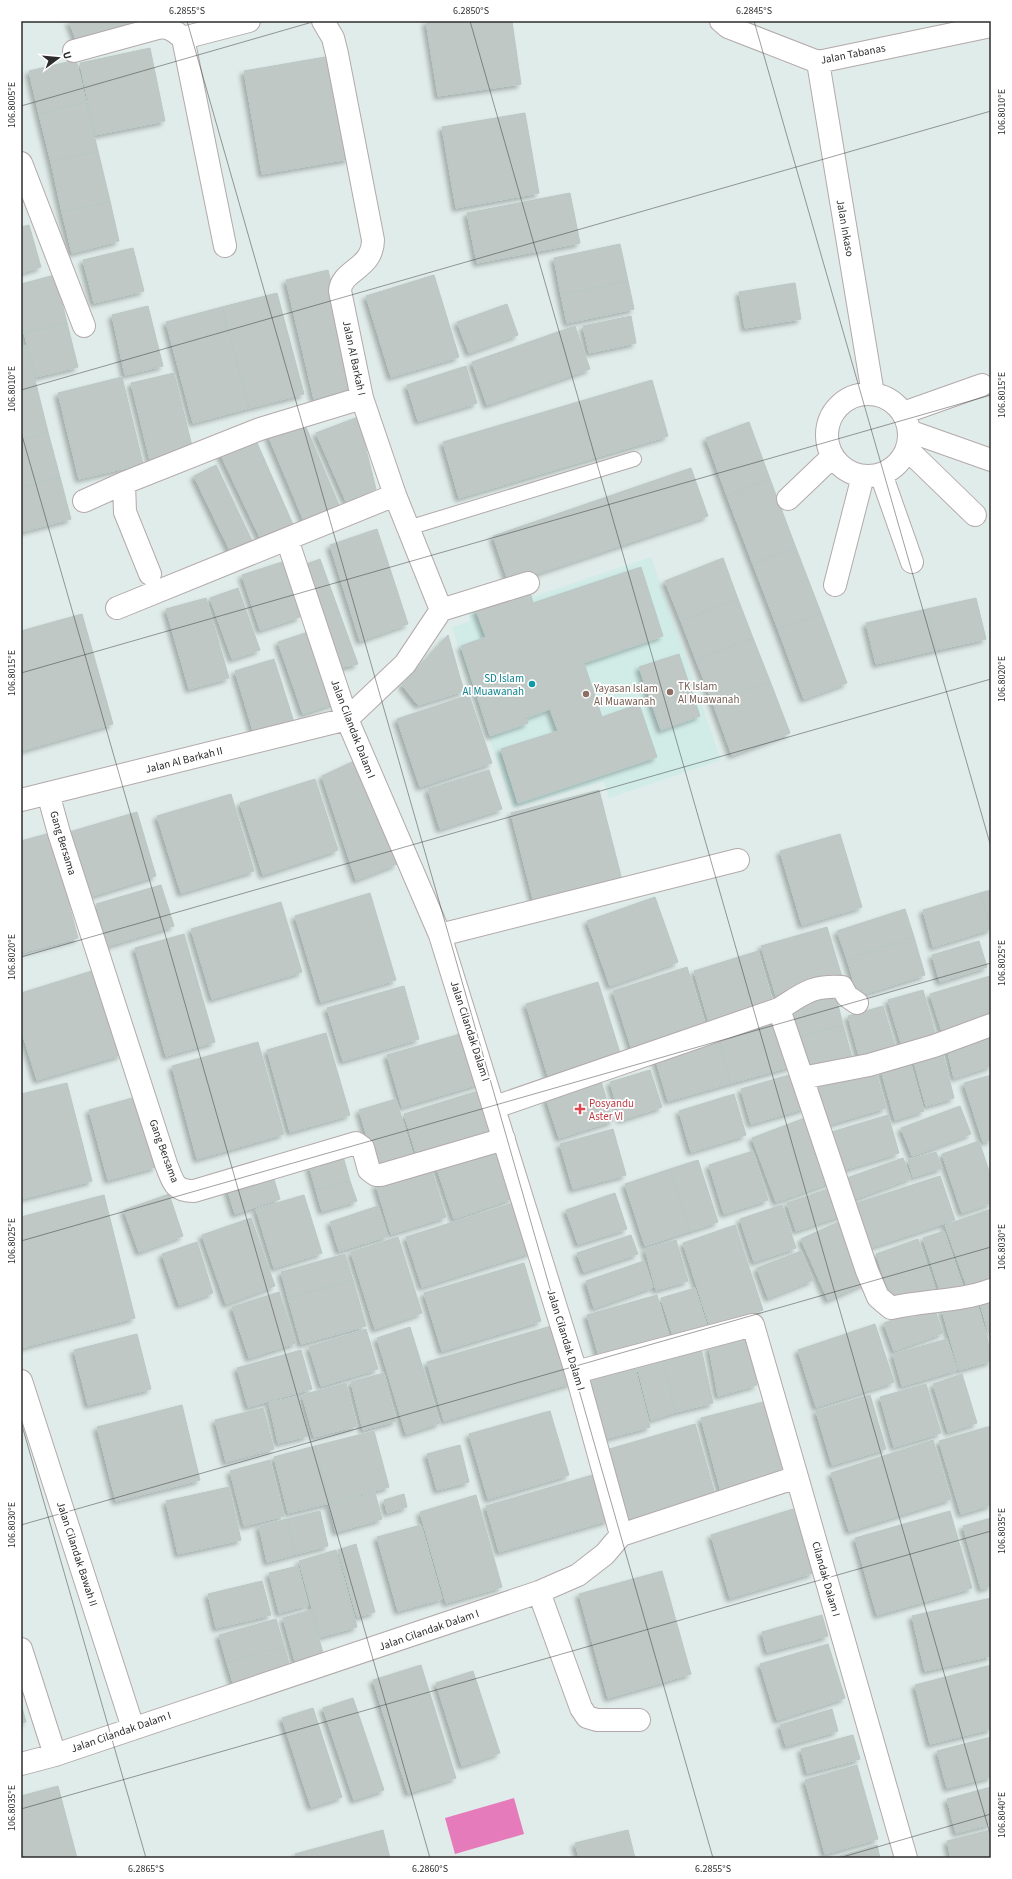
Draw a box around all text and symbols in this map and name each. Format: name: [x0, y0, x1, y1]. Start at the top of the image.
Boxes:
text: 6.2855°S: [169, 4, 205, 18]
text: 6.2850°S: [453, 4, 489, 18]
text: 6.2845°S: [736, 4, 772, 18]
north arrow: [38, 38, 78, 78]
street label: Jalan Tabanas: [819, 40, 887, 68]
text: U: [59, 50, 75, 61]
text: 106.8005°E: [5, 82, 19, 128]
text: 106.8010°E: [995, 89, 1009, 135]
street label: Jalan Inkaso: [833, 198, 857, 258]
street label: Jalan Al Barkah I: [339, 319, 369, 397]
text: 106.8010°E: [5, 366, 19, 412]
text: 106.8015°E: [995, 372, 1009, 418]
text: 106.8015°E: [5, 650, 19, 696]
text: 106.8020°E: [995, 656, 1009, 702]
place label: SD Islam Al Muawanah: [463, 671, 524, 699]
street label: Jalan Cilandak Dalam I: [327, 677, 379, 781]
marker: SD Islam Al Muawanah: [527, 679, 537, 689]
place label: TK Islam Al Muawanah: [678, 679, 739, 707]
place label: Yayasan Islam Al Muawanah: [593, 681, 658, 709]
marker: TK Islam Al Muawanah: [665, 687, 675, 697]
marker: Yayasan Islam Al Muawanah: [581, 689, 591, 699]
street label: Jalan Al Barkah II: [144, 743, 224, 777]
street label: Gang Bersama: [46, 809, 80, 877]
text: 106.8020°E: [5, 934, 19, 980]
text: 106.8025°E: [995, 940, 1009, 986]
street label: Jalan Cilandak Dalam I: [447, 979, 493, 1083]
place label: Posyandu Aster VI: [589, 1096, 634, 1124]
marker: Posyandu Aster VI: [574, 1103, 586, 1115]
street label: Gang Bersama: [146, 1117, 182, 1185]
text: 106.8025°E: [5, 1218, 19, 1264]
text: 106.8030°E: [995, 1224, 1009, 1270]
street label: Jalan Cilandak Dalam I: [543, 1288, 589, 1392]
street label: Jalan Cilandak Bawah II: [53, 1500, 101, 1608]
text: 106.8030°E: [5, 1502, 19, 1548]
text: 106.8035°E: [995, 1508, 1009, 1554]
street label: Cilandak Dalam I: [808, 1540, 844, 1618]
street label: Jalan Cilandak Dalam I: [377, 1606, 481, 1654]
street label: Jalan Cilandak Dalam I: [69, 1708, 173, 1756]
text: 106.8035°E: [5, 1785, 19, 1831]
text: 106.8040°E: [995, 1792, 1009, 1838]
text: 6.2865°S: [128, 1862, 164, 1876]
text: 6.2860°S: [412, 1862, 448, 1876]
text: 6.2855°S: [695, 1862, 731, 1876]

